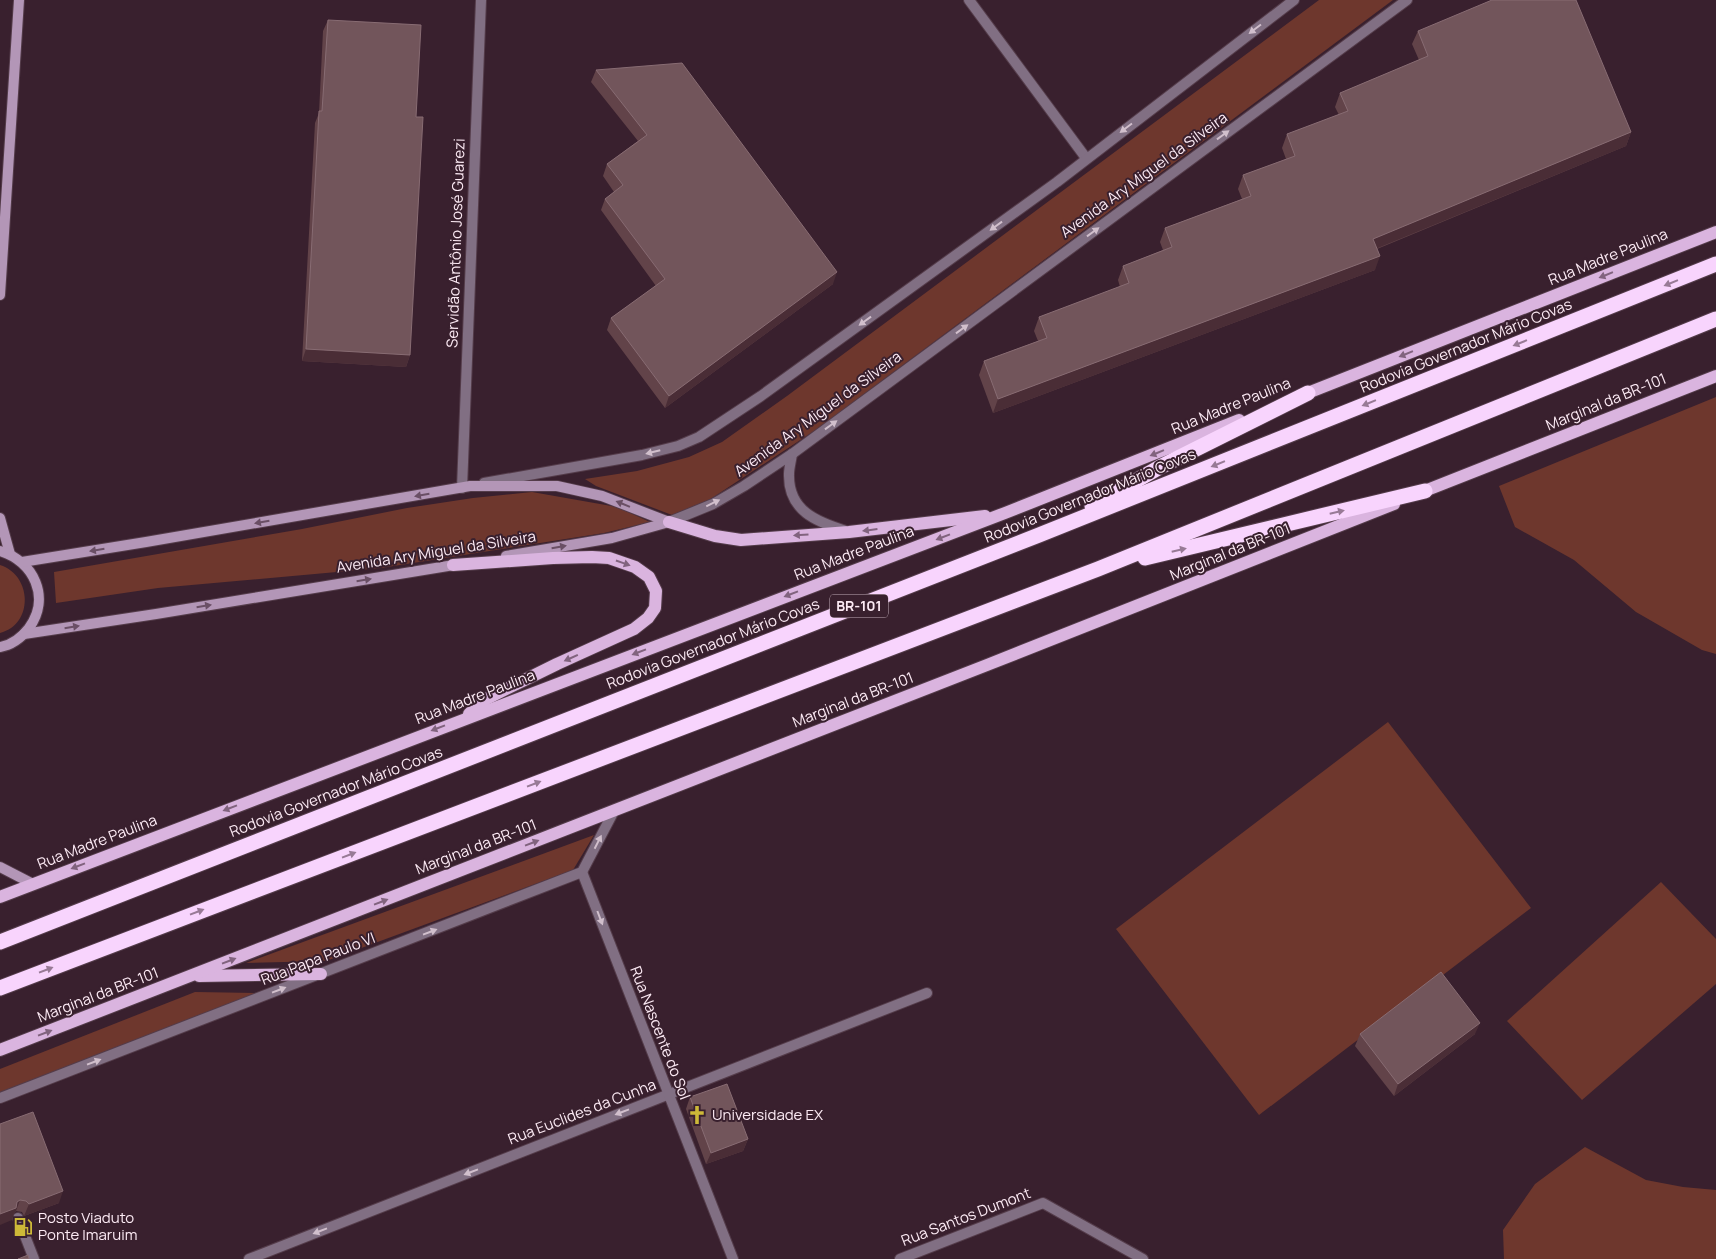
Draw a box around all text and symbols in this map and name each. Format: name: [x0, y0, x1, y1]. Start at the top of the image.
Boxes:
one-way arrow: [1249, 24, 1262, 35]
street label: Avenida Ary Miguel da Silveira: [1056, 107, 1232, 242]
one-way arrow: [1120, 122, 1133, 133]
one-way arrow: [1216, 130, 1229, 141]
street label: Servidão Antônio José Guarezi: [441, 138, 470, 348]
one-way arrow: [990, 220, 1003, 231]
street label: Rua Madre Paulina: [1545, 223, 1671, 290]
one-way arrow: [1086, 227, 1100, 237]
one-way arrow: [1598, 272, 1613, 280]
one-way arrow: [1664, 279, 1678, 287]
street label: Rodovia Governador Mário Covas: [1357, 293, 1575, 398]
one-way arrow: [858, 316, 871, 326]
one-way arrow: [955, 323, 968, 334]
one-way arrow: [1512, 339, 1527, 347]
street label: Avenida Ary Miguel da Silveira: [730, 346, 906, 481]
one-way arrow: [1398, 351, 1413, 359]
street label: Marginal da BR-101: [1542, 368, 1669, 435]
street label: Rua Madre Paulina: [1168, 372, 1294, 439]
one-way arrow: [1362, 400, 1376, 408]
one-way arrow: [824, 420, 838, 430]
street label: Rodovia Governador Mário Covas: [981, 443, 1199, 548]
one-way arrow: [645, 448, 660, 456]
one-way arrow: [1149, 449, 1164, 457]
one-way arrow: [1211, 460, 1225, 468]
one-way arrow: [414, 491, 430, 499]
one-way arrow: [706, 499, 721, 507]
one-way arrow: [616, 500, 630, 508]
one-way arrow: [1330, 508, 1345, 516]
street label: Marginal da BR-101: [1166, 518, 1293, 585]
one-way arrow: [254, 519, 270, 527]
street label: Rua Madre Paulina: [791, 520, 917, 585]
street label: Avenida Ary Miguel da Silveira: [335, 525, 537, 578]
one-way arrow: [861, 526, 877, 534]
one-way arrow: [793, 532, 809, 540]
one-way arrow: [935, 533, 950, 541]
one-way arrow: [551, 543, 567, 551]
one-way arrow: [89, 546, 105, 554]
one-way arrow: [1172, 546, 1187, 554]
one-way arrow: [616, 559, 631, 567]
one-way arrow: [357, 575, 373, 583]
one-way arrow: [783, 590, 798, 598]
street label: Rodovia Governador Mário Covas: [603, 593, 823, 694]
road number: BR-101: [830, 594, 888, 618]
one-way arrow: [196, 602, 212, 610]
one-way arrow: [64, 623, 80, 631]
one-way arrow: [631, 648, 646, 656]
one-way arrow: [564, 654, 578, 662]
street label: Rua Madre Paulina: [412, 664, 538, 729]
street label: Marginal da BR-101: [789, 667, 916, 732]
one-way arrow: [431, 725, 445, 733]
street label: Rodovia Governador Mário Covas: [226, 741, 446, 842]
one-way arrow: [527, 780, 542, 788]
one-way arrow: [222, 804, 237, 812]
street label: Rua Madre Paulina: [34, 809, 160, 874]
street label: Marginal da BR-101: [412, 814, 539, 879]
one-way arrow: [594, 835, 602, 849]
one-way arrow: [525, 839, 540, 847]
one-way arrow: [342, 850, 356, 858]
one-way arrow: [71, 863, 86, 871]
one-way arrow: [374, 898, 389, 906]
one-way arrow: [190, 908, 205, 916]
one-way arrow: [596, 911, 604, 926]
street label: Rua Papa Paulo VI: [258, 927, 378, 990]
one-way arrow: [423, 927, 437, 935]
one-way arrow: [222, 957, 237, 964]
street label: Marginal da BR-101: [34, 962, 161, 1027]
street label: Rua Nascente do Sol: [625, 963, 696, 1103]
one-way arrow: [38, 966, 53, 974]
one-way arrow: [271, 986, 286, 993]
one-way arrow: [38, 1028, 53, 1036]
one-way arrow: [87, 1058, 102, 1065]
street label: Rua Euclides da Cunha: [505, 1074, 659, 1149]
church icon: Universidade EX: [686, 1104, 708, 1126]
place label: Universidade EX: [712, 1104, 823, 1125]
one-way arrow: [615, 1109, 630, 1116]
one-way arrow: [464, 1168, 478, 1176]
street label: Rua Santos Dumont: [898, 1182, 1034, 1251]
place label: Posto Viaduto Ponte Imaruim: [38, 1207, 137, 1245]
fuel station icon: Posto Viaduto Ponte Imaruim: [12, 1216, 34, 1238]
one-way arrow: [312, 1227, 327, 1235]

